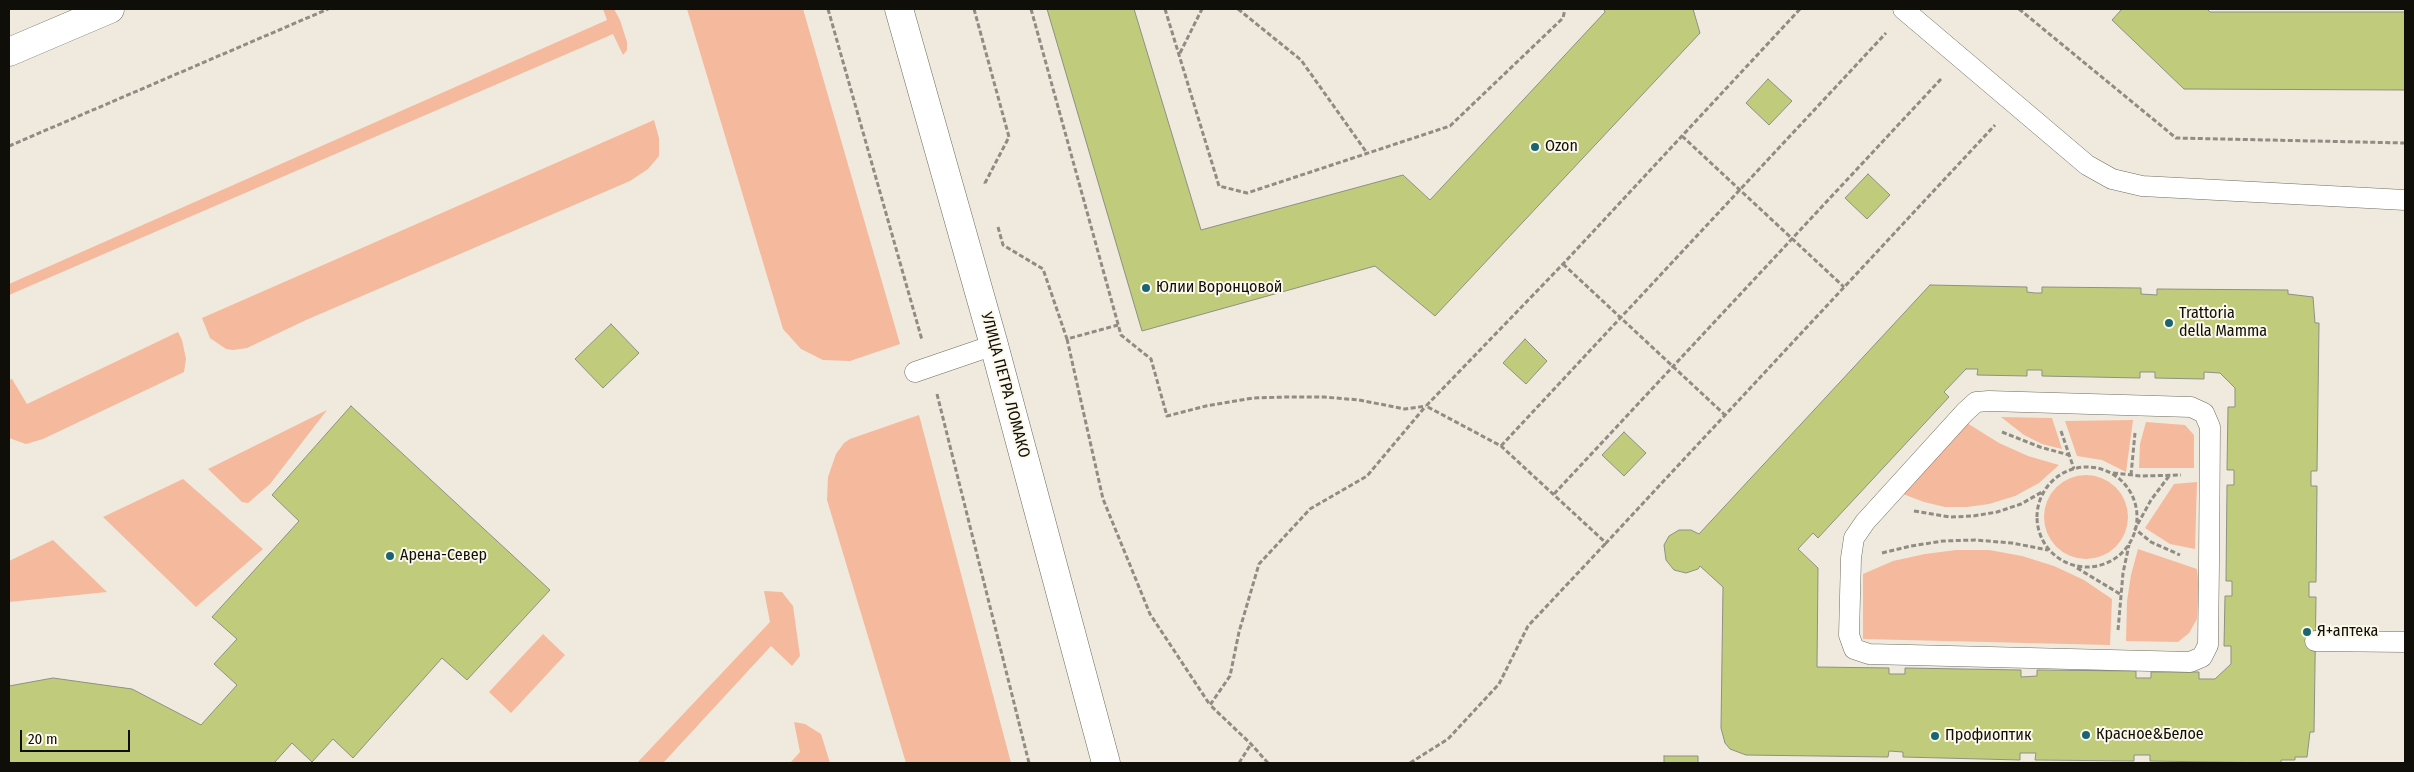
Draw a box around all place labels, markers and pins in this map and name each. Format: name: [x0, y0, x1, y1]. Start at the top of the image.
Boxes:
place label: Ozon: [1545, 137, 1578, 157]
marker: Ozon: [1529, 141, 1541, 153]
place label: Юлии Воронцовой: [1156, 278, 1282, 298]
marker: Юлии Воронцовой: [1140, 282, 1152, 294]
place label: Trattoria della Mamma: [2179, 304, 2267, 342]
marker: Trattoria della Mamma: [2163, 317, 2175, 329]
place label: Арена-Север: [400, 546, 487, 566]
marker: Арена-Север: [384, 550, 396, 562]
place label: Я+аптека: [2317, 622, 2378, 642]
marker: Я+аптека: [2301, 626, 2313, 638]
place label: Красное&Белое: [2096, 725, 2204, 745]
place label: Профиоптик: [1945, 726, 2031, 746]
marker: Красное&Белое: [2080, 729, 2092, 741]
marker: Профиоптик: [1929, 730, 1941, 742]

